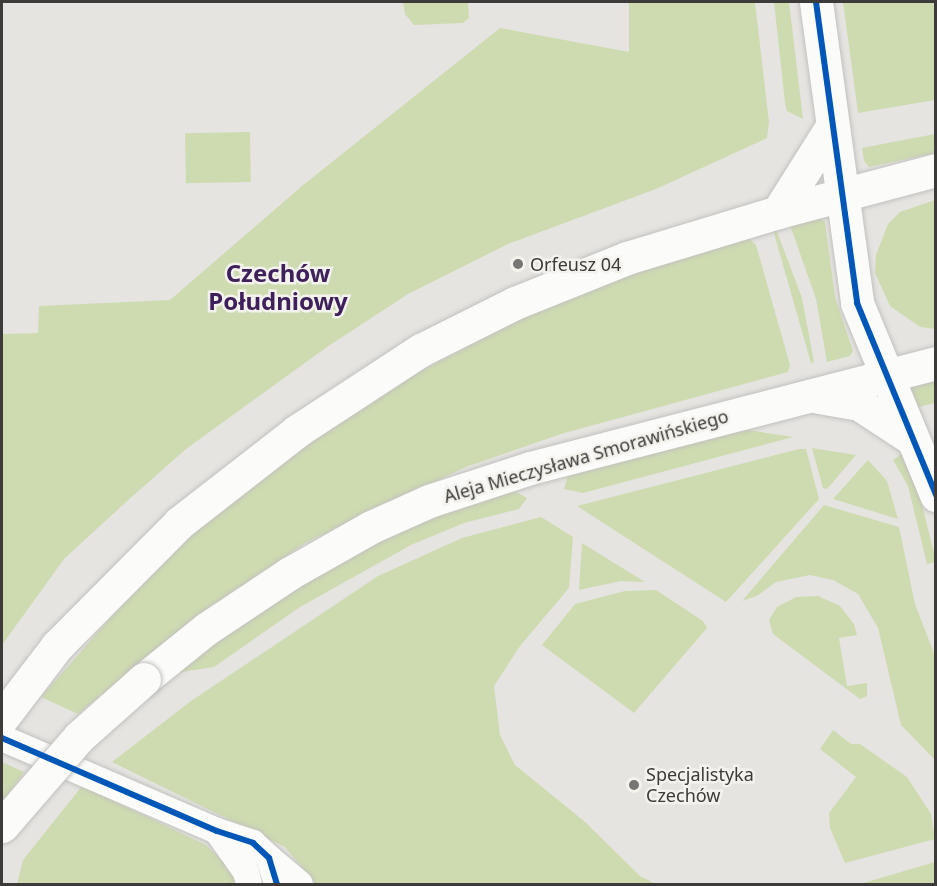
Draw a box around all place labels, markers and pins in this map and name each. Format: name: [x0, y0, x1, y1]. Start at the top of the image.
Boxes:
place label: Orfeusz 04: [530, 253, 621, 275]
marker: Orfeusz 04: [511, 257, 525, 271]
place label: Specjalistyka Czechów: [646, 764, 754, 806]
marker: Specjalistyka Czechów: [627, 778, 641, 792]

